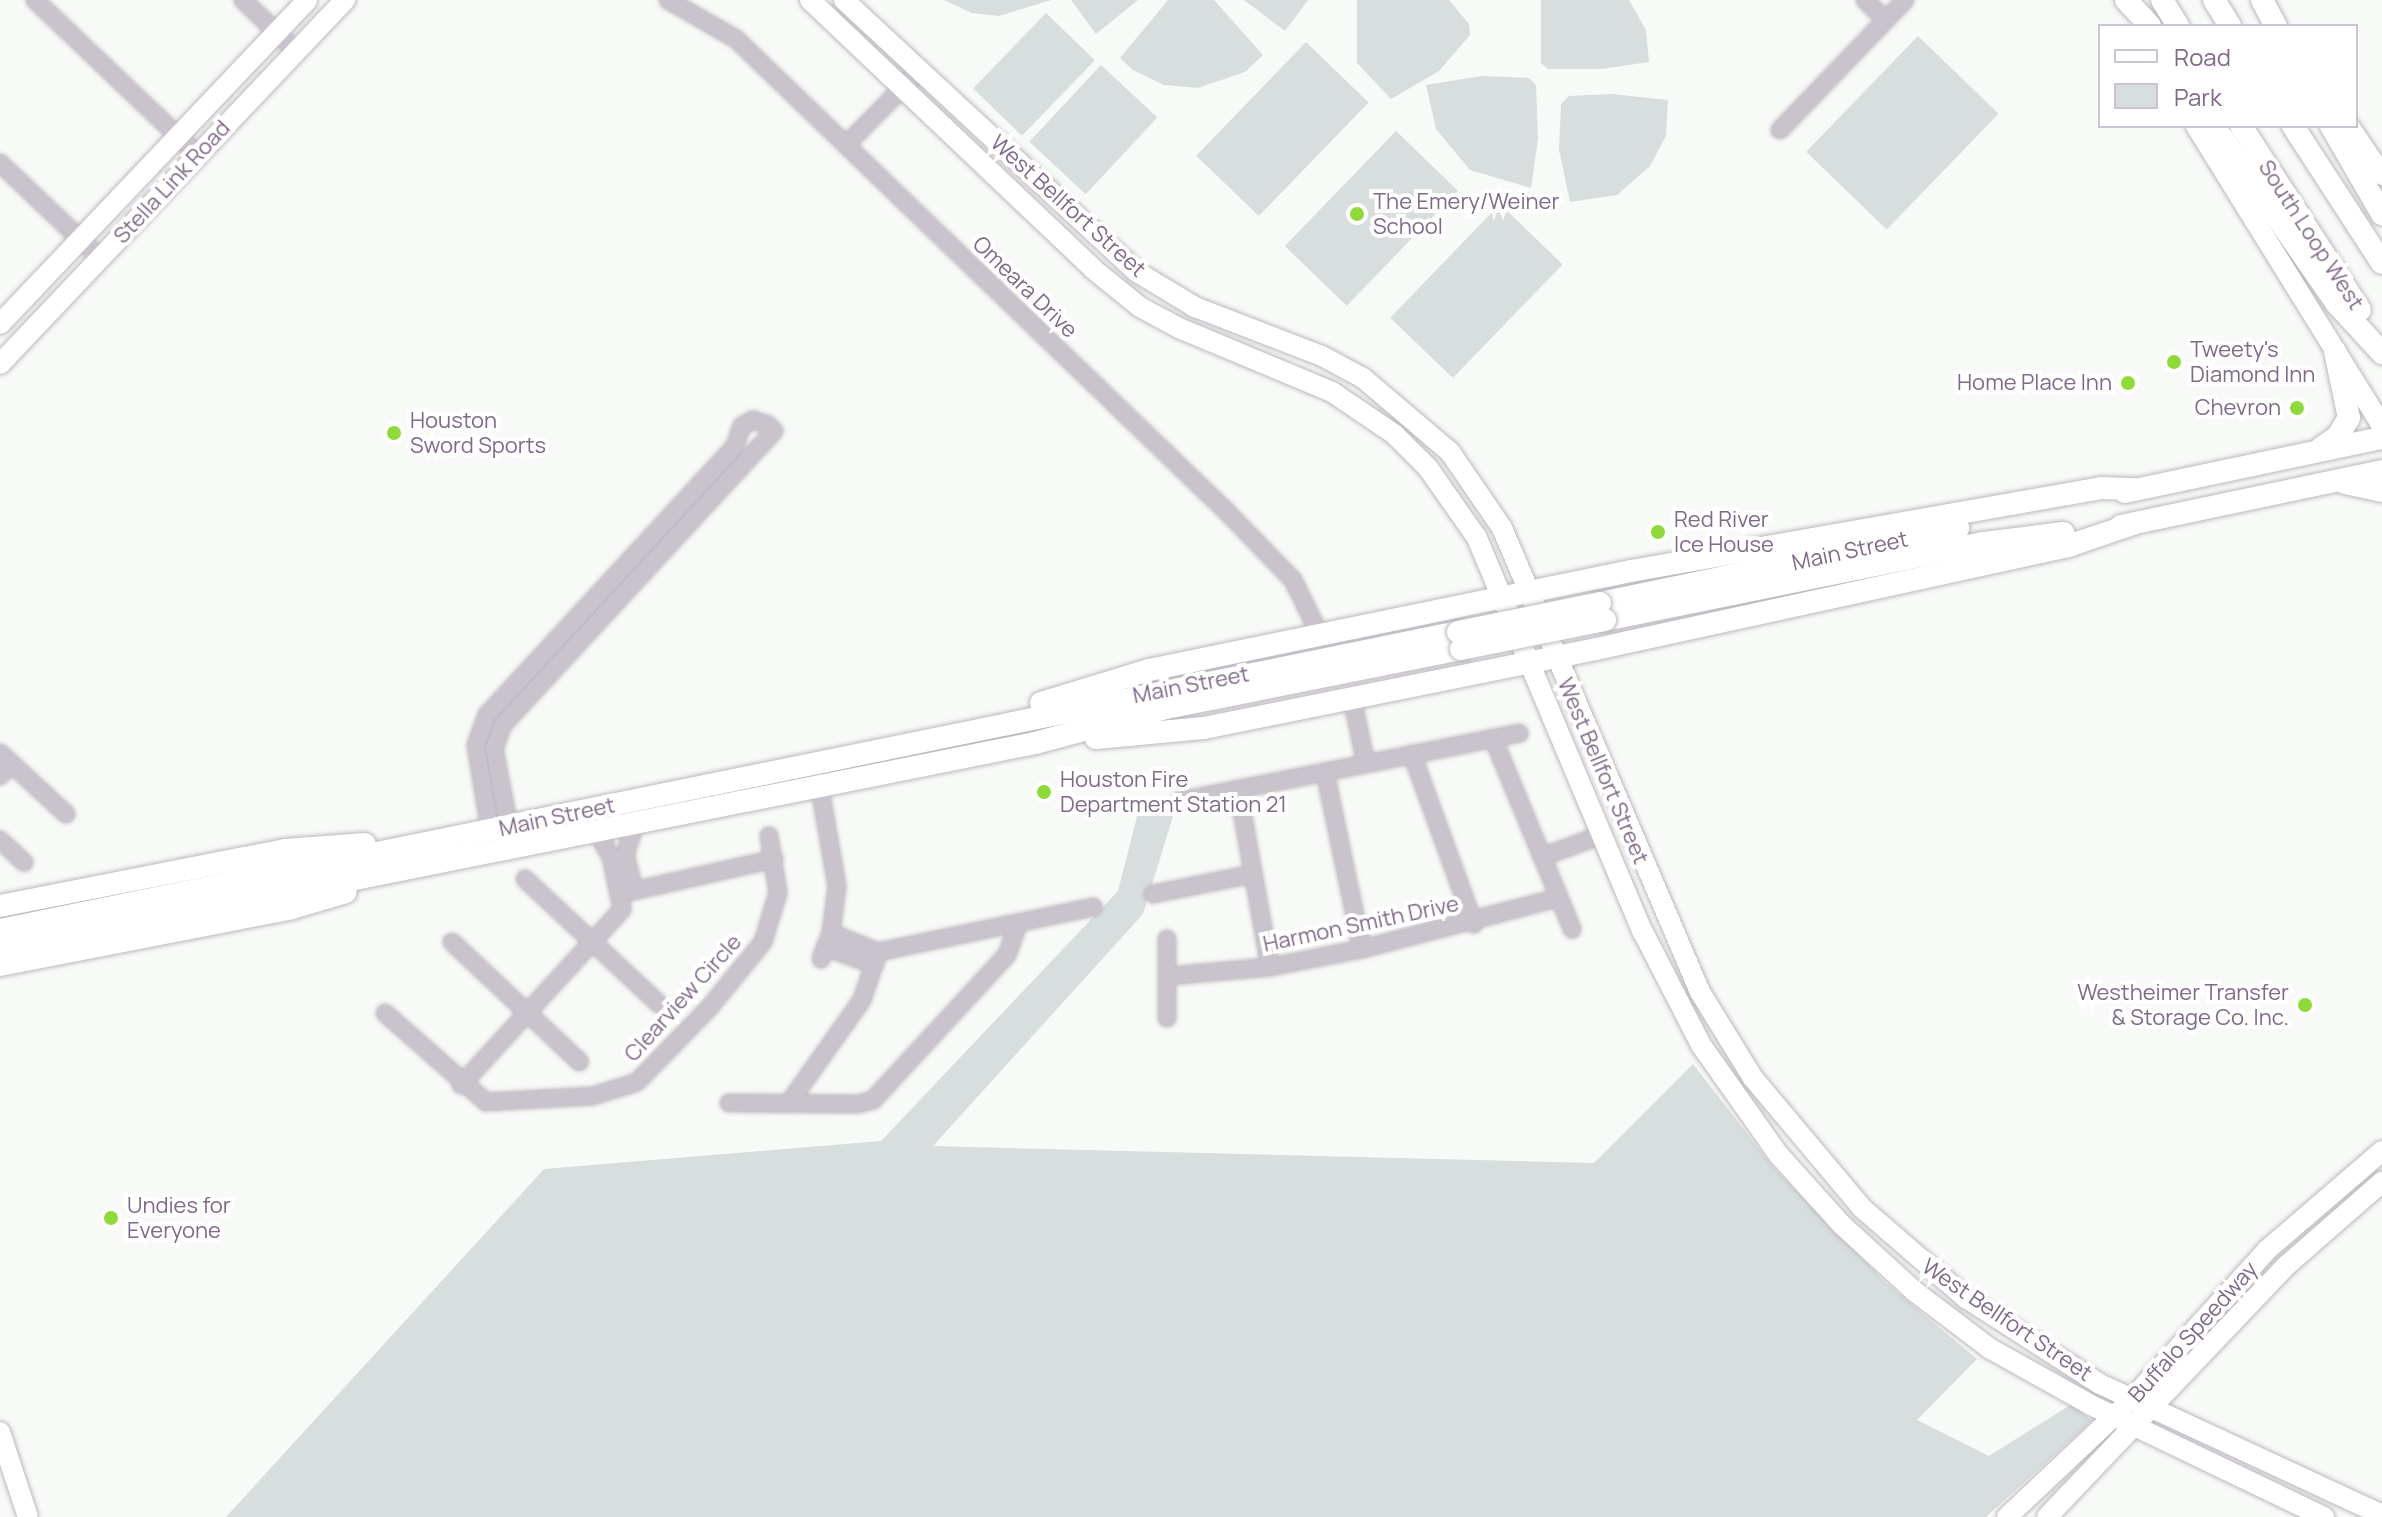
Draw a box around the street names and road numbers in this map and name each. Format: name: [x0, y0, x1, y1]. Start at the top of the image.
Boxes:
street label: Stella Link Road: [108, 115, 236, 249]
street label: West Bellfort Street: [985, 129, 1151, 283]
street label: South Loop West: [2253, 155, 2369, 315]
street label: Omeara Drive: [967, 231, 1083, 343]
street label: Main Street: [1790, 526, 1910, 576]
street label: Main Street: [1131, 661, 1251, 709]
street label: West Bellfort Street: [1552, 674, 1654, 868]
street label: Main Street: [497, 792, 617, 842]
street label: Harmon Smith Drive: [1261, 890, 1461, 958]
street label: Clearview Circle: [619, 929, 747, 1067]
street label: West Bellfort Street: [1917, 1253, 2097, 1387]
street label: Buffalo Speedway: [2123, 1256, 2263, 1408]

